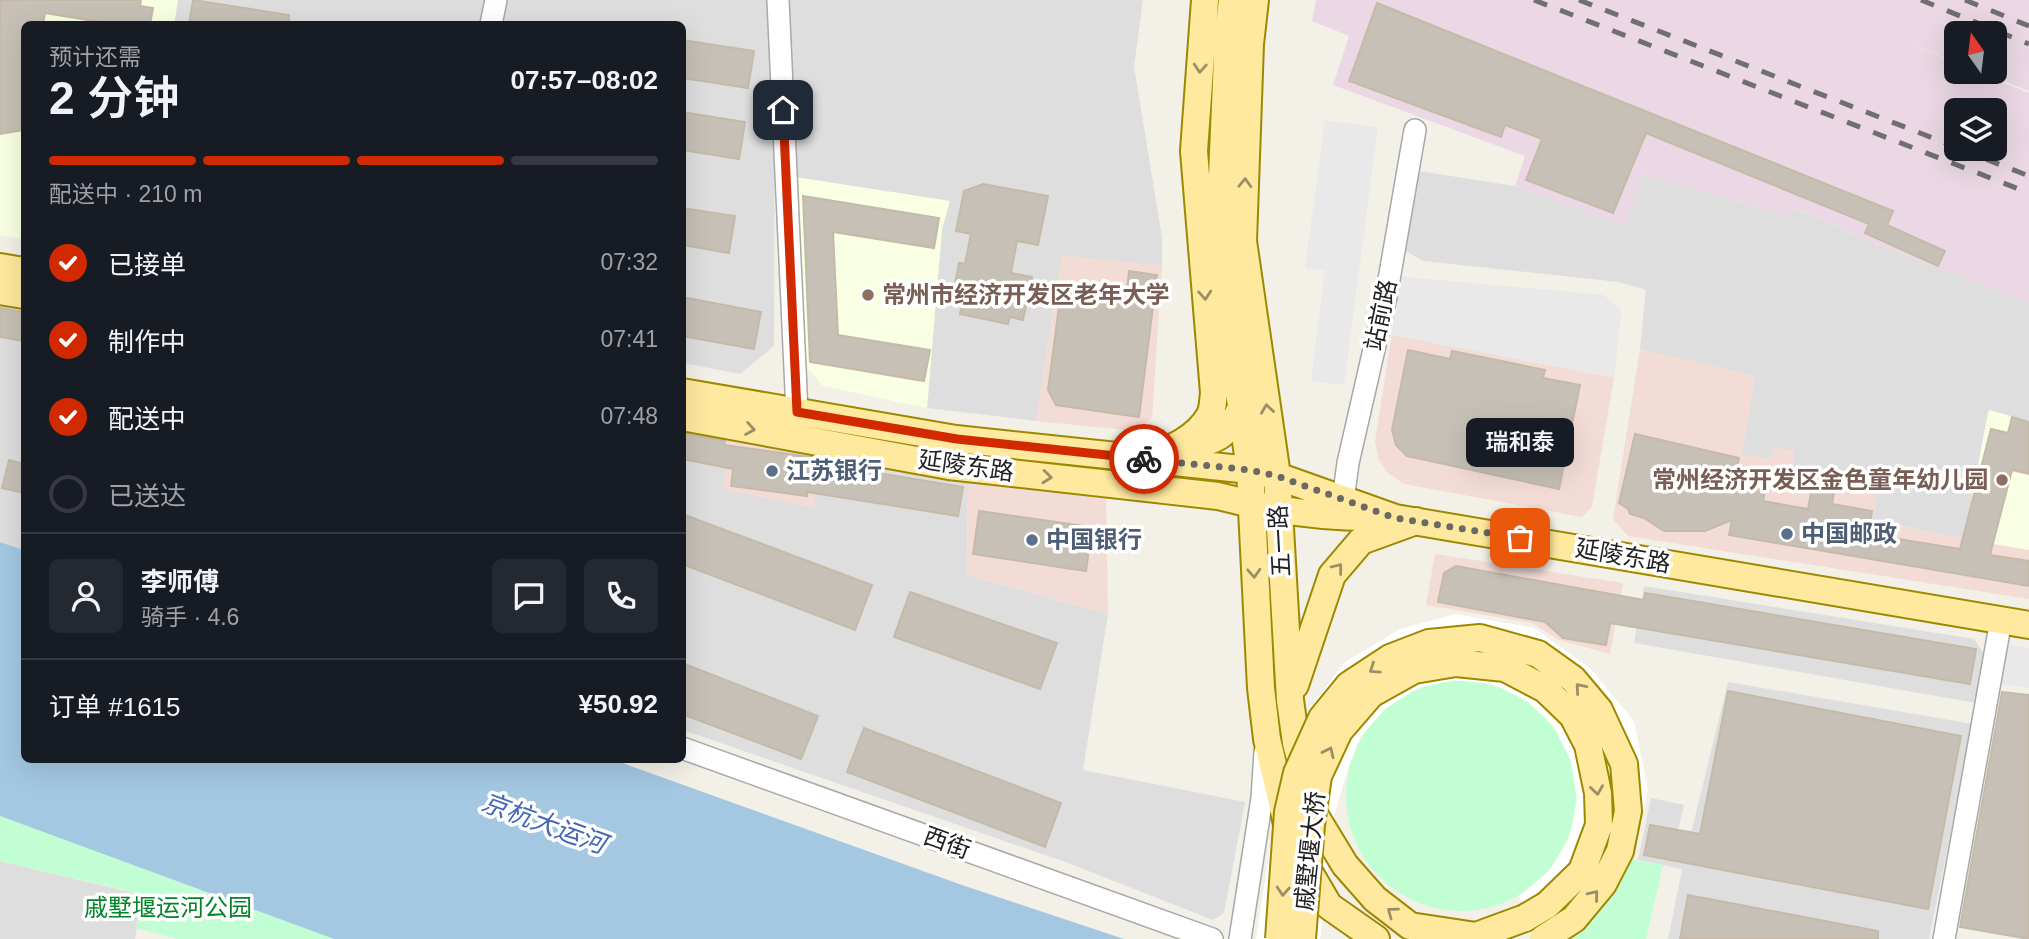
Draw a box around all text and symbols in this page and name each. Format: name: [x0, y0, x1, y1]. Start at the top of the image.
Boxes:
north arrow: [1944, 21, 2007, 84]
map controls: [1944, 21, 2007, 161]
text: 预计还需: [49, 44, 141, 70]
one-way arrow: [1193, 63, 1208, 74]
text: 07:57–08:02: [511, 65, 658, 95]
text: 2 分钟: [49, 72, 179, 124]
pin: [753, 80, 813, 140]
icon: home: [764, 91, 802, 129]
button: layers: [1944, 98, 2007, 161]
one-way arrow: [1237, 177, 1252, 188]
text: 配送中 · 210 m: [49, 181, 202, 207]
icon: check: [49, 244, 87, 282]
text: 07:32: [600, 249, 658, 275]
text: 已接单: [108, 250, 186, 280]
street label: 站前路: [1360, 277, 1401, 353]
place label: 常州市经济开发区老年大学: [882, 281, 1170, 308]
marker: 常州市经济开发区老年大学: [860, 287, 876, 303]
one-way arrow: [1197, 290, 1212, 301]
icon: check: [49, 321, 87, 359]
text: 07:41: [600, 326, 658, 352]
text: 制作中: [108, 327, 186, 357]
icon: check: [49, 398, 87, 436]
text: 07:48: [600, 403, 658, 429]
one-way arrow: [1260, 403, 1275, 415]
text: 配送中: [108, 404, 186, 434]
callout: 瑞和泰: [1466, 419, 1574, 468]
one-way arrow: [744, 421, 756, 436]
courier: [1109, 424, 1179, 494]
text: 瑞和泰: [1486, 429, 1555, 455]
icon: bike: [1125, 440, 1163, 478]
street label: 延陵东路: [917, 445, 1015, 486]
place label: 江苏银行: [786, 457, 882, 484]
marker: 江苏银行: [764, 463, 780, 479]
place label: 常州经济开发区金色童年幼儿园: [1652, 466, 1988, 493]
one-way arrow: [1041, 469, 1052, 484]
marker: 常州经济开发区金色童年幼儿园: [1994, 472, 2010, 488]
text: 已送达: [108, 481, 186, 511]
street label: 五一路: [1264, 504, 1295, 578]
pin: [1490, 508, 1550, 568]
icon: bag: [1501, 519, 1539, 557]
place label: 中国邮政: [1801, 520, 1897, 547]
place label: 中国银行: [1046, 526, 1142, 553]
marker: 中国邮政: [1779, 526, 1795, 542]
marker: 中国银行: [1024, 532, 1040, 548]
street label: 延陵东路: [1573, 534, 1673, 577]
button: person: [49, 559, 123, 633]
button: chat: [492, 559, 566, 633]
button: phone: [584, 559, 658, 633]
one-way arrow: [1330, 563, 1343, 575]
text: 李师傅: [141, 567, 219, 597]
one-way arrow: [1247, 568, 1262, 579]
text: 骑手 · 4.6: [141, 604, 239, 630]
one-way arrow: [1368, 660, 1381, 673]
one-way arrow: [1576, 684, 1588, 697]
text: ¥50.92: [578, 689, 658, 719]
text: 订单 #1615: [49, 692, 181, 722]
one-way arrow: [1321, 747, 1335, 759]
one-way arrow: [1589, 784, 1604, 795]
water label: 京杭大运河: [478, 787, 615, 861]
street label: 戚墅堰大桥: [1290, 790, 1329, 912]
street label: 西街: [920, 822, 974, 863]
one-way arrow: [1275, 886, 1290, 897]
one-way arrow: [1585, 890, 1598, 902]
park label: 戚墅堰运河公园: [84, 894, 252, 921]
one-way arrow: [1387, 908, 1400, 920]

